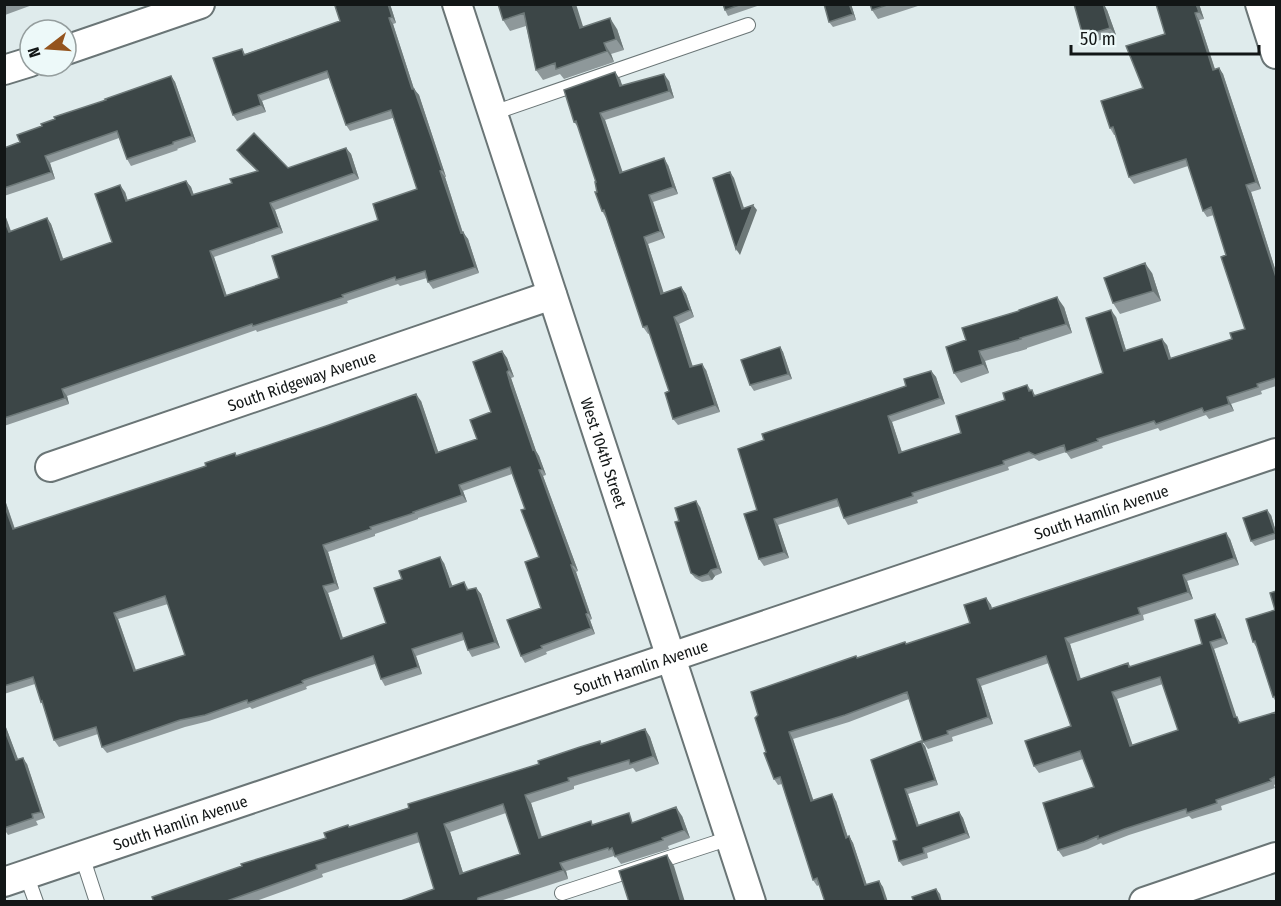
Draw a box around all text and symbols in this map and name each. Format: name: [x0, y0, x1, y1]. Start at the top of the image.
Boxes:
north arrow: [18, 18, 78, 78]
scale bar: [1071, 18, 1258, 56]
text: 50 m: [1080, 28, 1116, 50]
text: N: [24, 45, 45, 60]
street label: South Ridgeway Avenue: [225, 347, 379, 415]
street label: West 104th Street: [577, 395, 630, 511]
street label: South Hamlin Avenue: [1032, 481, 1171, 544]
street label: South Hamlin Avenue: [571, 636, 711, 699]
street label: South Hamlin Avenue: [111, 792, 250, 855]

